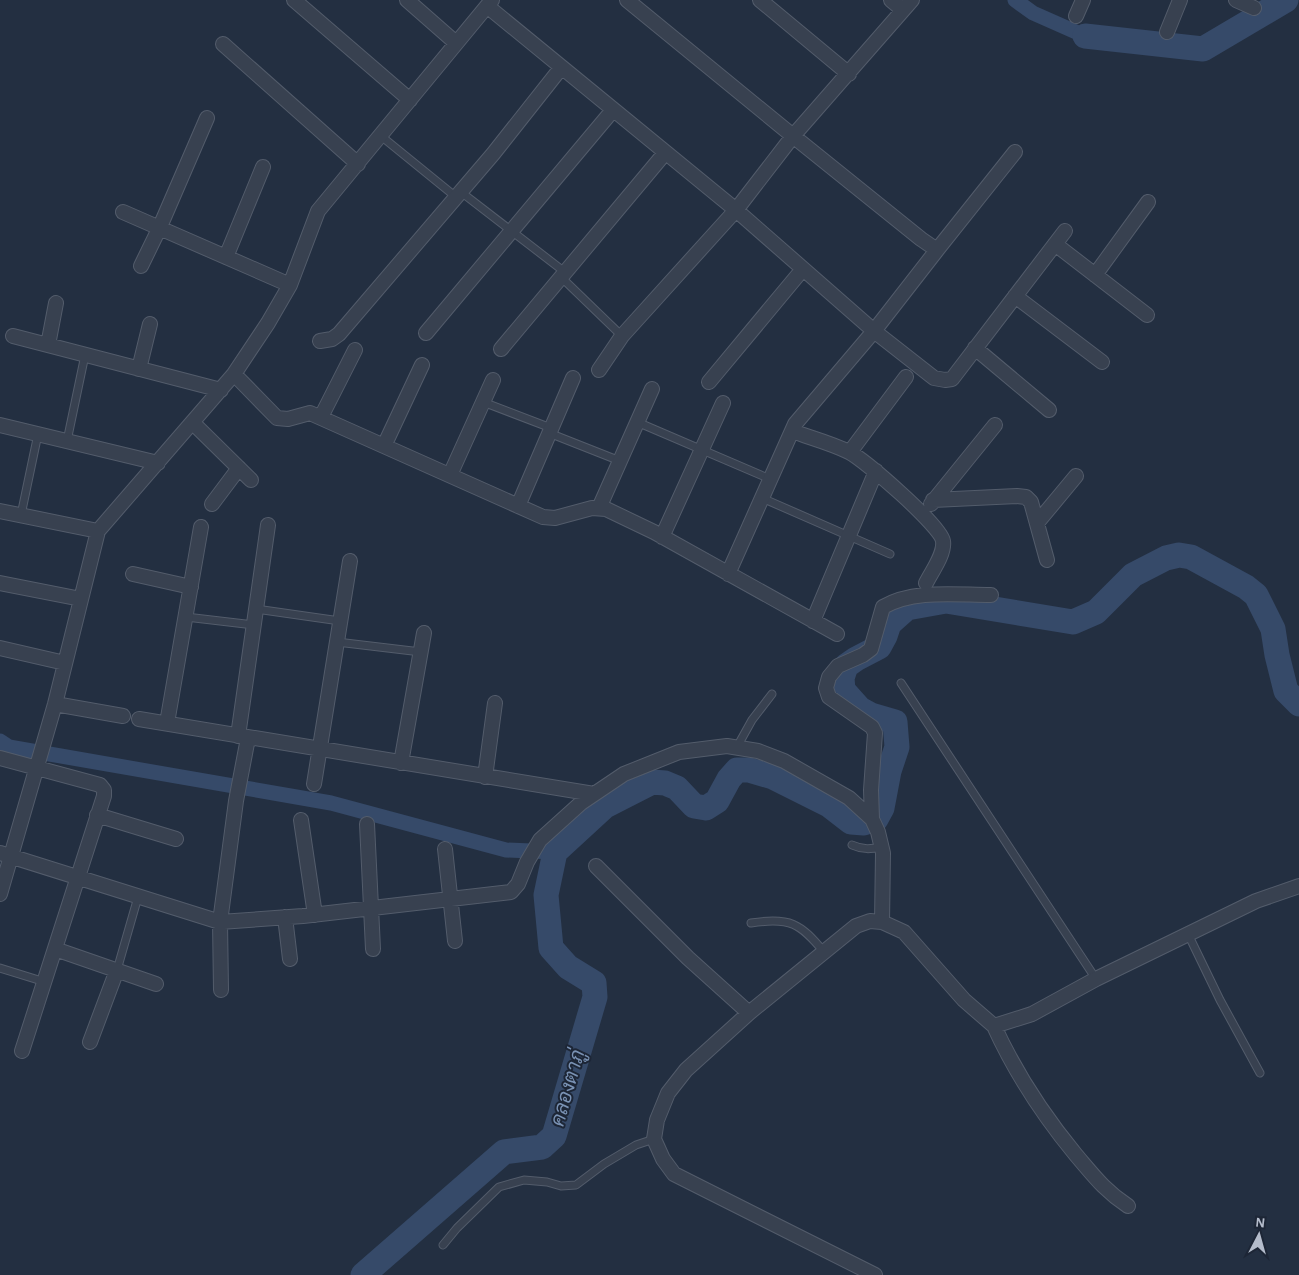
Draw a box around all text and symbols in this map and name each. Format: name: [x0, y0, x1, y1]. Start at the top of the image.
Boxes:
water label: คลองตาภู่: [545, 1046, 593, 1130]
north arrow: [1234, 1210, 1284, 1260]
text: N: [1255, 1216, 1266, 1231]

